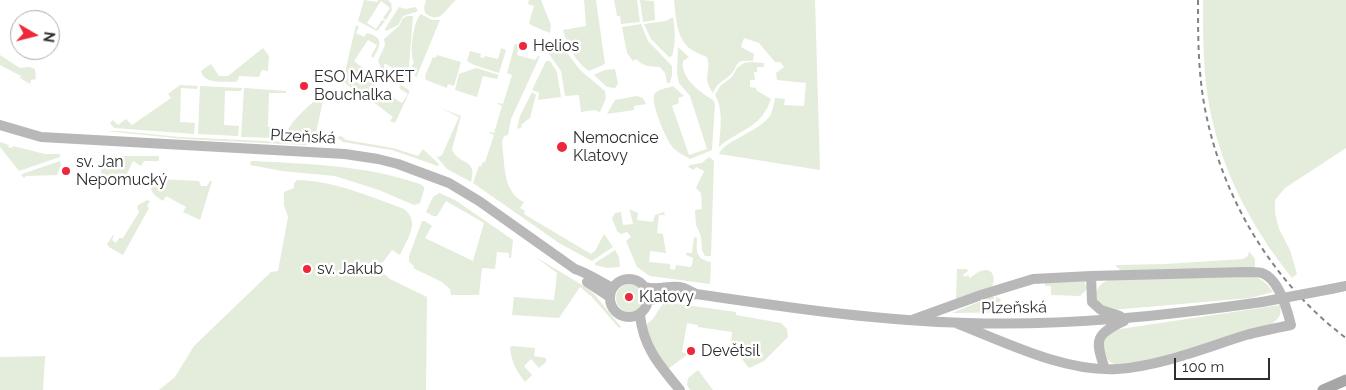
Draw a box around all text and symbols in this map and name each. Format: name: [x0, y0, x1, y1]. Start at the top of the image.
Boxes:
north arrow: [10, 10, 60, 60]
text: N: [40, 31, 58, 43]
place label: Helios: [533, 36, 579, 56]
marker: Helios: [517, 40, 529, 52]
place label: ESO MARKET Bouchalka: [314, 67, 415, 105]
marker: ESO MARKET Bouchalka: [298, 80, 310, 92]
street label: Plzeňská: [270, 126, 336, 148]
place label: Nemocnice Klatovy: [573, 128, 659, 166]
marker: Nemocnice Klatovy: [555, 140, 569, 154]
place label: sv. Jan Nepomucký: [76, 152, 167, 190]
marker: sv. Jan Nepomucký: [60, 165, 72, 177]
place label: sv. Jakub: [317, 259, 383, 279]
marker: sv. Jakub: [301, 263, 313, 275]
place label: Klatovy: [639, 287, 694, 307]
marker: Klatovy: [623, 291, 635, 303]
street label: Plzeňská: [981, 298, 1047, 318]
place label: Devětsil: [701, 341, 760, 361]
marker: Devětsil: [685, 345, 697, 357]
scale bar: [1176, 348, 1272, 380]
text: 100 m: [1182, 358, 1224, 376]

